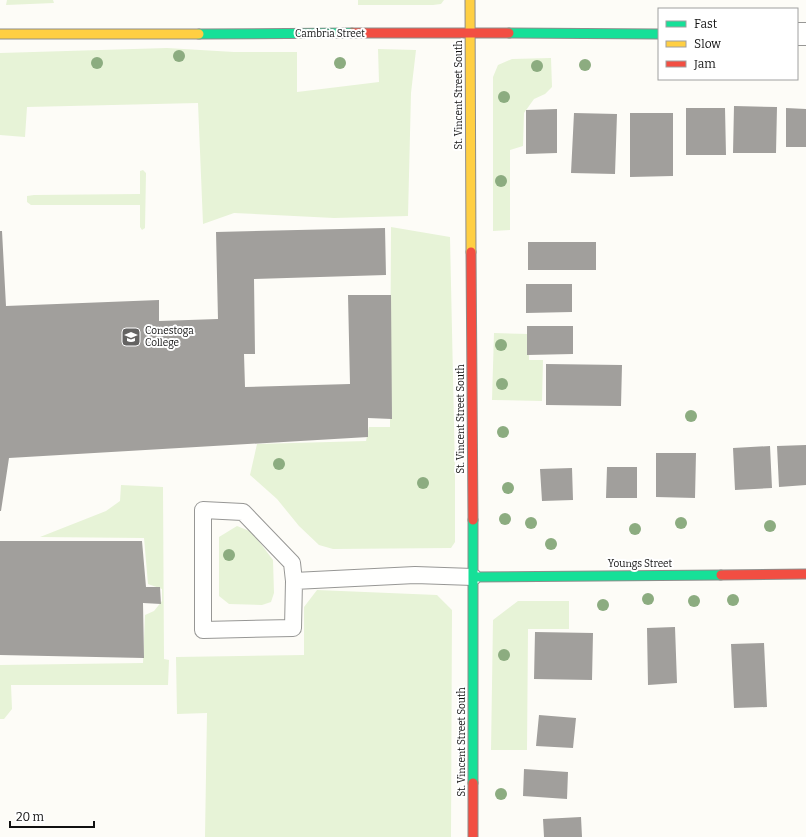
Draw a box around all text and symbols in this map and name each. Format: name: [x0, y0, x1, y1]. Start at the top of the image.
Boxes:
legend: [658, 8, 798, 80]
text: Fast: [694, 17, 718, 31]
street label: Cambria Street: [295, 28, 365, 40]
text: Slow: [694, 37, 721, 51]
street label: St. Vincent Street South: [453, 39, 465, 150]
text: Jam: [693, 57, 716, 71]
place label: Conestoga College: [145, 325, 194, 349]
school or university icon: Conestoga College: [120, 326, 142, 348]
street label: St. Vincent Street South: [455, 363, 467, 474]
street label: Youngs Street: [608, 558, 673, 570]
street label: St. Vincent Street South: [456, 686, 468, 797]
scale bar: [10, 803, 94, 829]
text: 20 m: [16, 810, 45, 824]

